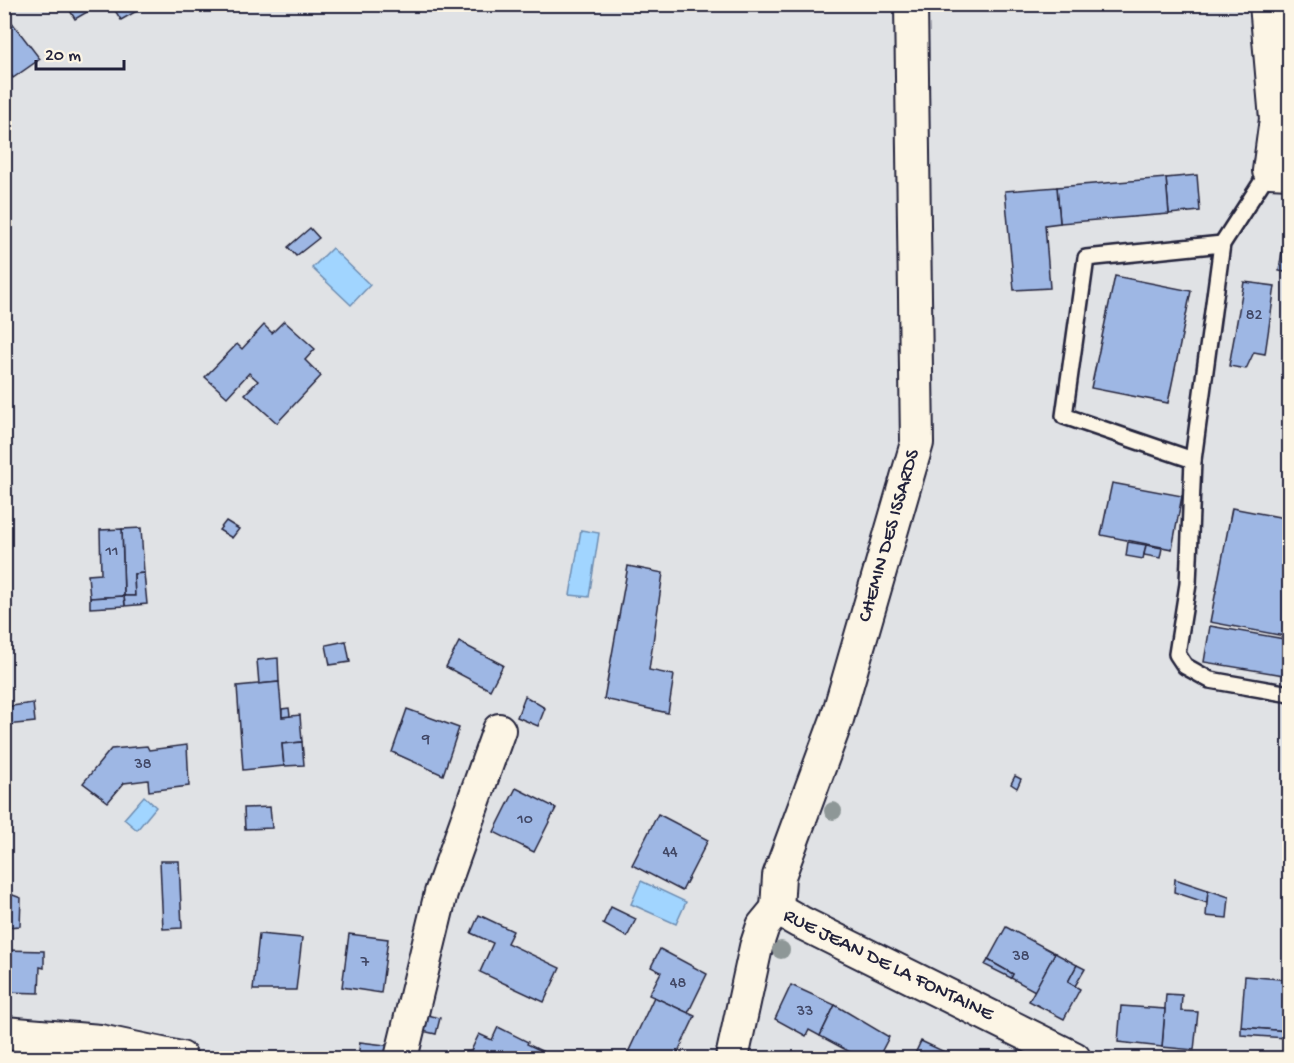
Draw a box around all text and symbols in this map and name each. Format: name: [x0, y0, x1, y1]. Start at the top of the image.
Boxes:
scale bar: [36, 33, 124, 71]
text: 20 m: [45, 46, 81, 67]
house number: 82: [1246, 307, 1262, 326]
street label: CHEMIN DES ISSARDS: [854, 446, 926, 625]
house number: 11: [105, 543, 118, 562]
house number: 9: [421, 731, 430, 750]
house number: 38: [133, 756, 152, 775]
house number: 10: [516, 811, 533, 830]
house number: 44: [662, 844, 678, 863]
street label: RUE JEAN DE LA FONTAINE: [779, 905, 998, 1028]
house number: 38: [1011, 948, 1030, 967]
house number: 7: [360, 954, 370, 973]
house number: 48: [670, 975, 686, 994]
house number: 33: [796, 1003, 813, 1022]

